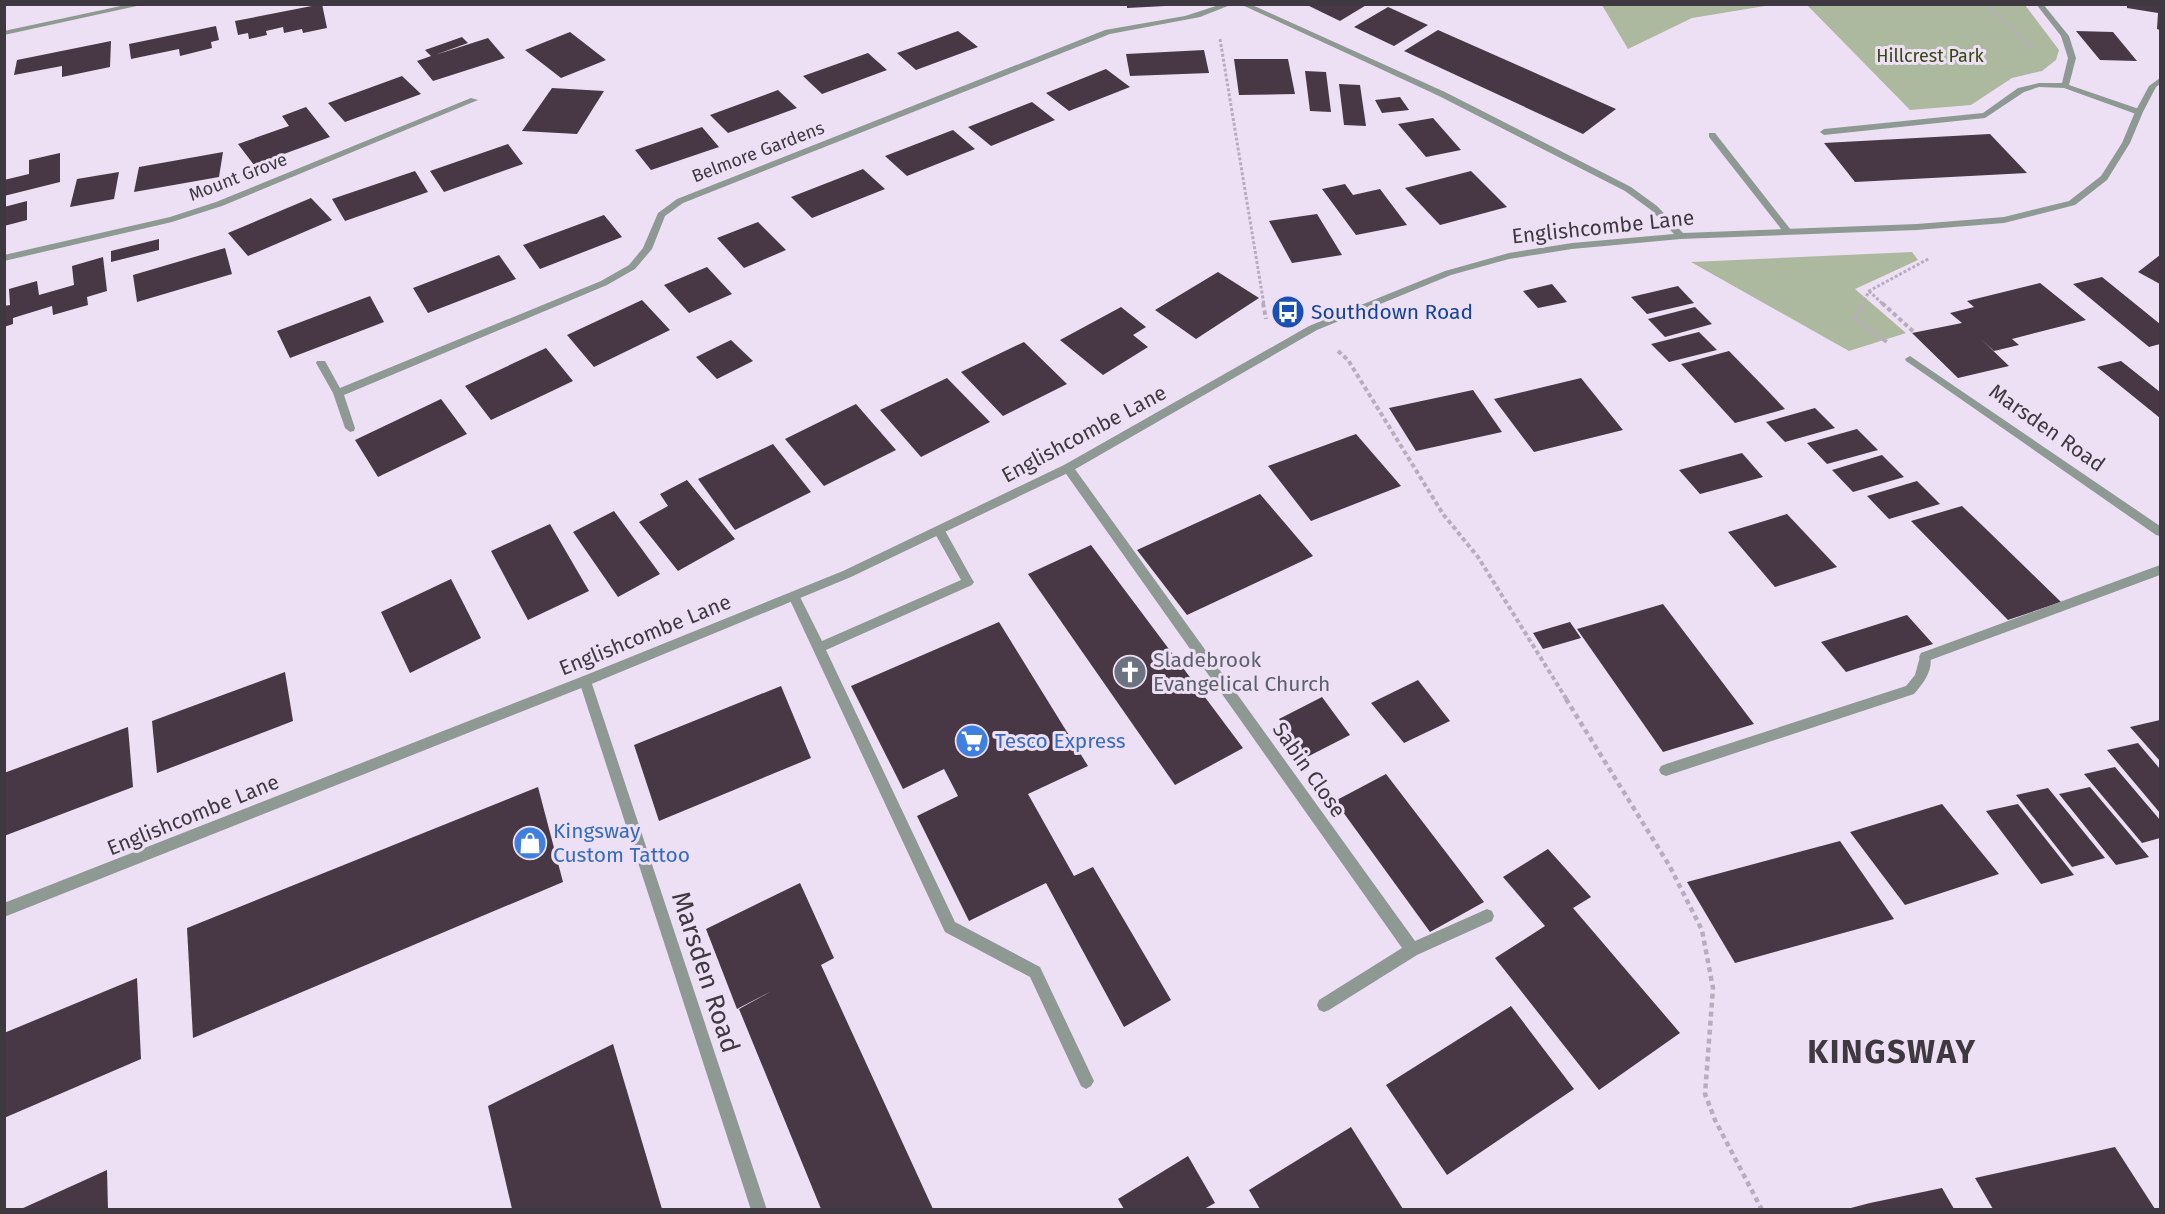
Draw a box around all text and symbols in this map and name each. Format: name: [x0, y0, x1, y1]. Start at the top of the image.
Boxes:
park label: Hillcrest Park: [1876, 45, 1985, 67]
street label: Belmore Gardens: [689, 117, 827, 187]
street label: Mount Grove: [186, 148, 290, 206]
street label: Englishcombe Lane: [1511, 204, 1695, 250]
bus stop icon: Southdown Road: [1270, 294, 1306, 330]
place label: Southdown Road: [1311, 299, 1473, 325]
street label: Marsden Road: [1984, 378, 2110, 478]
street label: Englishcombe Lane: [997, 380, 1171, 488]
street label: Englishcombe Lane: [555, 589, 735, 681]
place label: Sladebrook Evangelical Church: [1153, 647, 1330, 697]
church icon: Sladebrook Evangelical Church: [1112, 654, 1148, 690]
street label: Sabin Close: [1267, 717, 1351, 823]
supermarket icon: Tesco Express: [954, 723, 990, 759]
place label: Tesco Express: [995, 728, 1126, 754]
street label: Englishcombe Lane: [103, 769, 283, 861]
place label: Kingsway Custom Tattoo: [553, 818, 690, 868]
shop icon: Kingsway Custom Tattoo: [512, 825, 548, 861]
street label: Marsden Road: [665, 887, 746, 1057]
district label: KINGSWAY: [1807, 1032, 1977, 1072]

